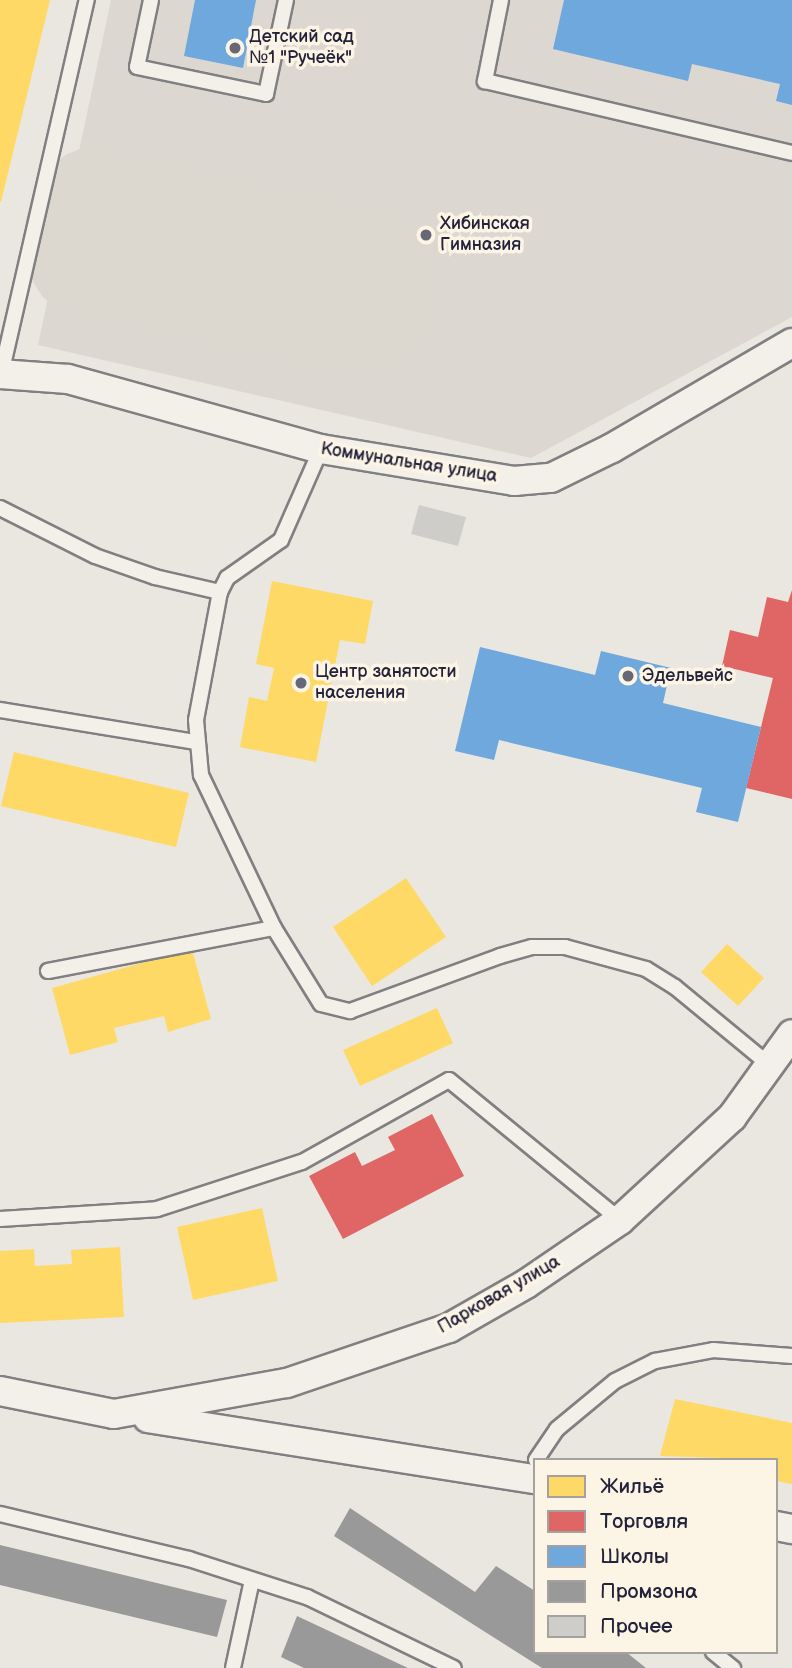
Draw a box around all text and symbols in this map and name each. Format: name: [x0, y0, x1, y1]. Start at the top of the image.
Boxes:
place label: Детский сад №1 "Ручеёк": [249, 27, 354, 70]
marker: Детский сад №1 "Ручеёк": [227, 40, 243, 56]
place label: Хибинская Гимназия: [440, 214, 530, 256]
marker: Хибинская Гимназия: [418, 227, 434, 243]
street label: Коммунальная улица: [319, 438, 499, 488]
place label: Центр занятости населения: [315, 662, 457, 704]
place label: Эдельвейс: [642, 665, 733, 687]
marker: Эдельвейс: [620, 668, 636, 684]
marker: Центр занятости населения: [293, 675, 309, 691]
street label: Парковая улица: [434, 1251, 564, 1339]
legend: [533, 1458, 778, 1654]
text: Жильё: [600, 1474, 664, 1499]
text: Торговля: [600, 1509, 688, 1534]
text: Школы: [600, 1544, 669, 1569]
text: Промзона: [600, 1579, 698, 1604]
text: Прочее: [600, 1614, 673, 1639]

